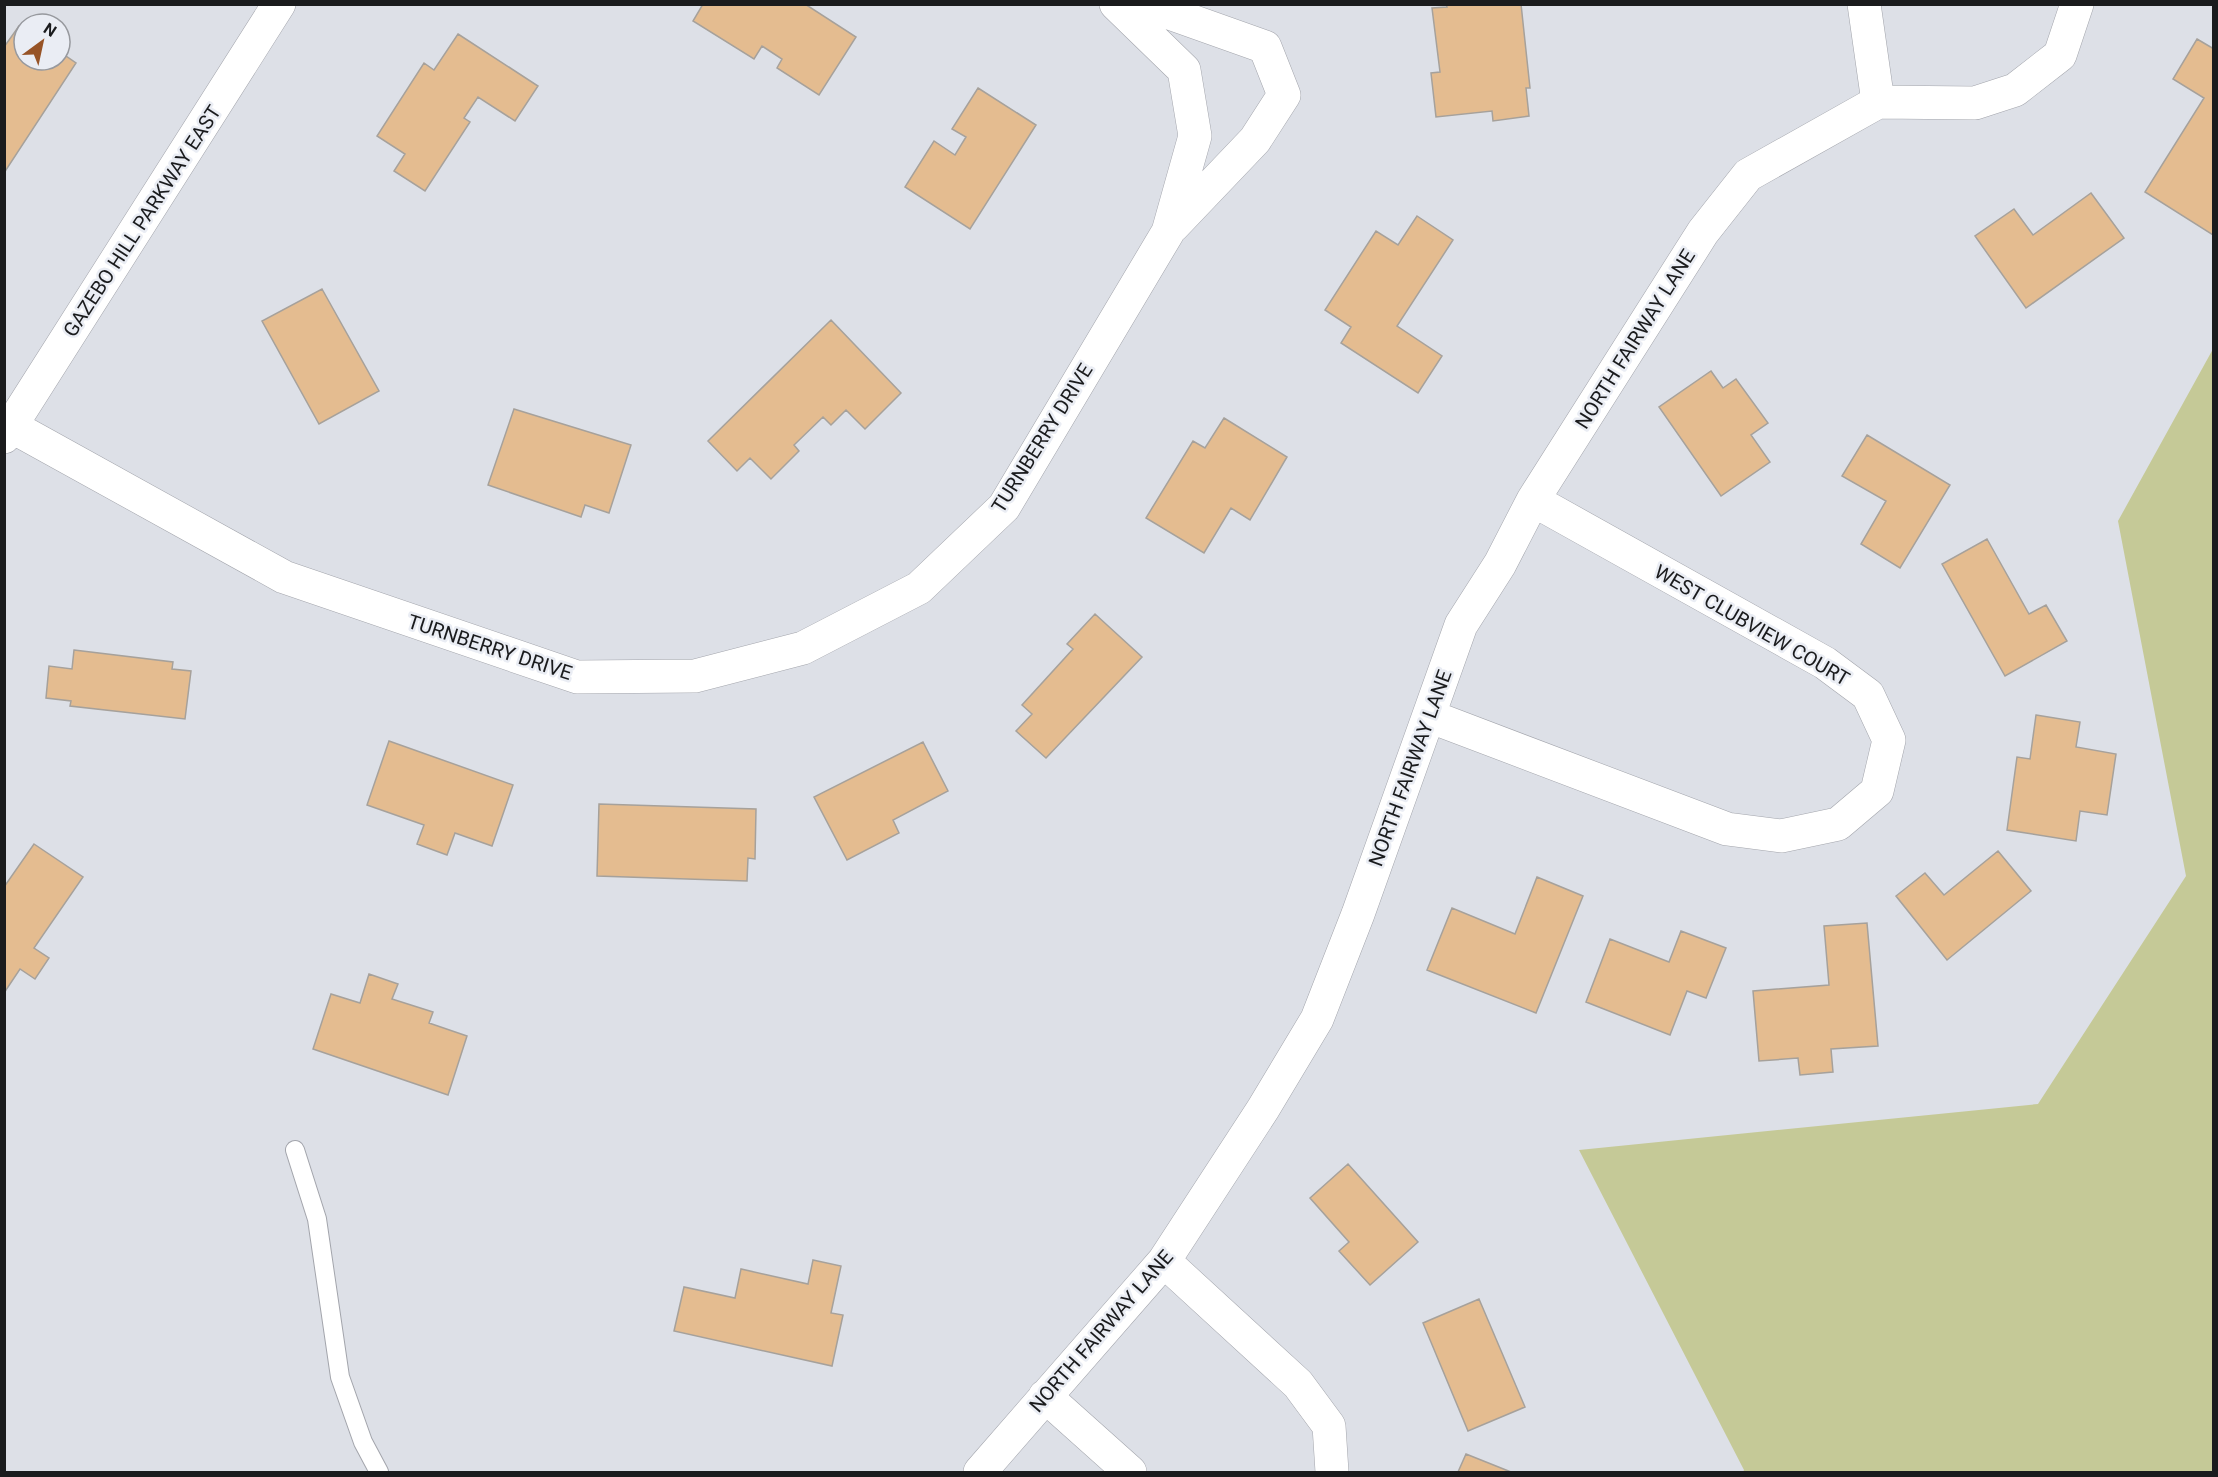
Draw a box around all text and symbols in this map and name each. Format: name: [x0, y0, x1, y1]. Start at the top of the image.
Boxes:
north arrow: [12, 12, 72, 72]
text: N: [40, 19, 60, 41]
street label: GAZEBO HILL PARKWAY EAST: [58, 101, 226, 341]
street label: NORTH FAIRWAY LANE: [1570, 245, 1700, 433]
street label: TURNBERRY DRIVE: [986, 359, 1098, 517]
street label: WEST CLUBVIEW COURT: [1650, 559, 1854, 691]
street label: TURNBERRY DRIVE: [405, 609, 575, 685]
street label: NORTH FAIRWAY LANE: [1363, 667, 1457, 869]
street label: NORTH FAIRWAY LANE: [1024, 1245, 1178, 1417]

